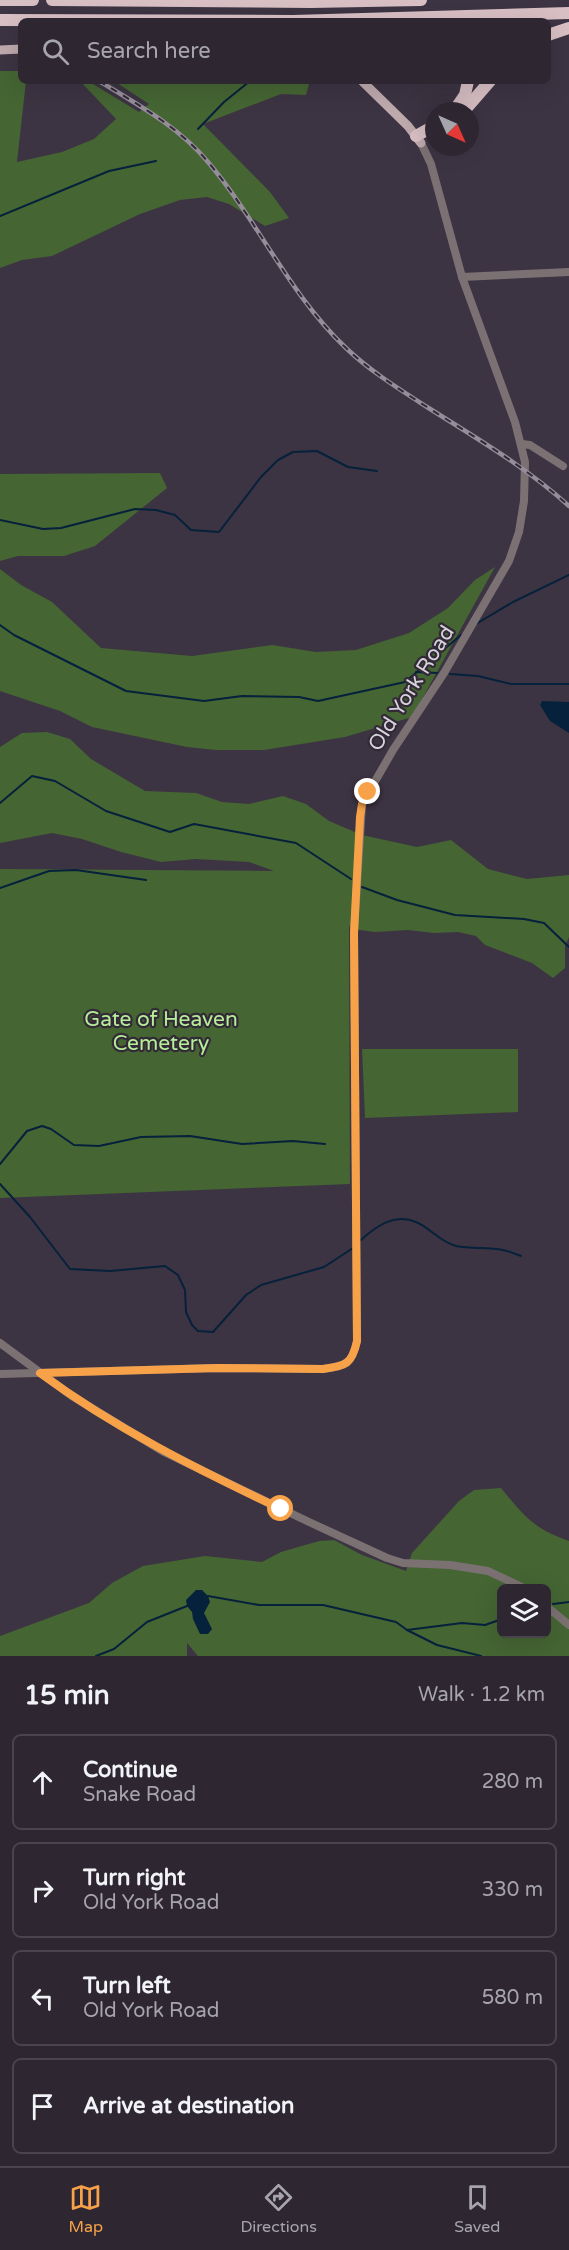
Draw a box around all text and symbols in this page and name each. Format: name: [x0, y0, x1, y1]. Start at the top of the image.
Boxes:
search box: [18, 18, 551, 84]
icon: search: [39, 35, 72, 68]
text: Search here: [87, 38, 211, 64]
north arrow: [425, 102, 479, 156]
street label: Old York Road: [363, 621, 460, 756]
route end: [354, 778, 380, 804]
park label: Gate of Heaven Cemetery: [84, 1007, 238, 1056]
route start: [267, 1495, 293, 1521]
map controls: [497, 1584, 551, 1638]
button: layers: [497, 1584, 551, 1638]
text: 15 min: [24, 1680, 110, 1711]
text: Walk · 1.2 km: [418, 1683, 545, 1707]
text: Continue: [83, 1757, 178, 1783]
icon: ahead: [26, 1766, 59, 1799]
text: 280 m: [482, 1770, 543, 1794]
text: Snake Road: [83, 1783, 196, 1807]
text: Turn right: [83, 1865, 185, 1891]
icon: right: [26, 1874, 59, 1907]
text: 330 m: [482, 1878, 543, 1902]
text: Old York Road: [83, 1891, 219, 1915]
text: Turn left: [83, 1973, 171, 1999]
icon: left: [26, 1982, 59, 2015]
text: 580 m: [482, 1986, 543, 2010]
text: Old York Road: [83, 1999, 219, 2023]
icon: arrive: [26, 2090, 59, 2123]
text: Arrive at destination: [83, 2093, 294, 2119]
tab: Map: [69, 2181, 103, 2237]
tab: Directions: [240, 2181, 317, 2237]
tab: Saved: [454, 2181, 500, 2237]

